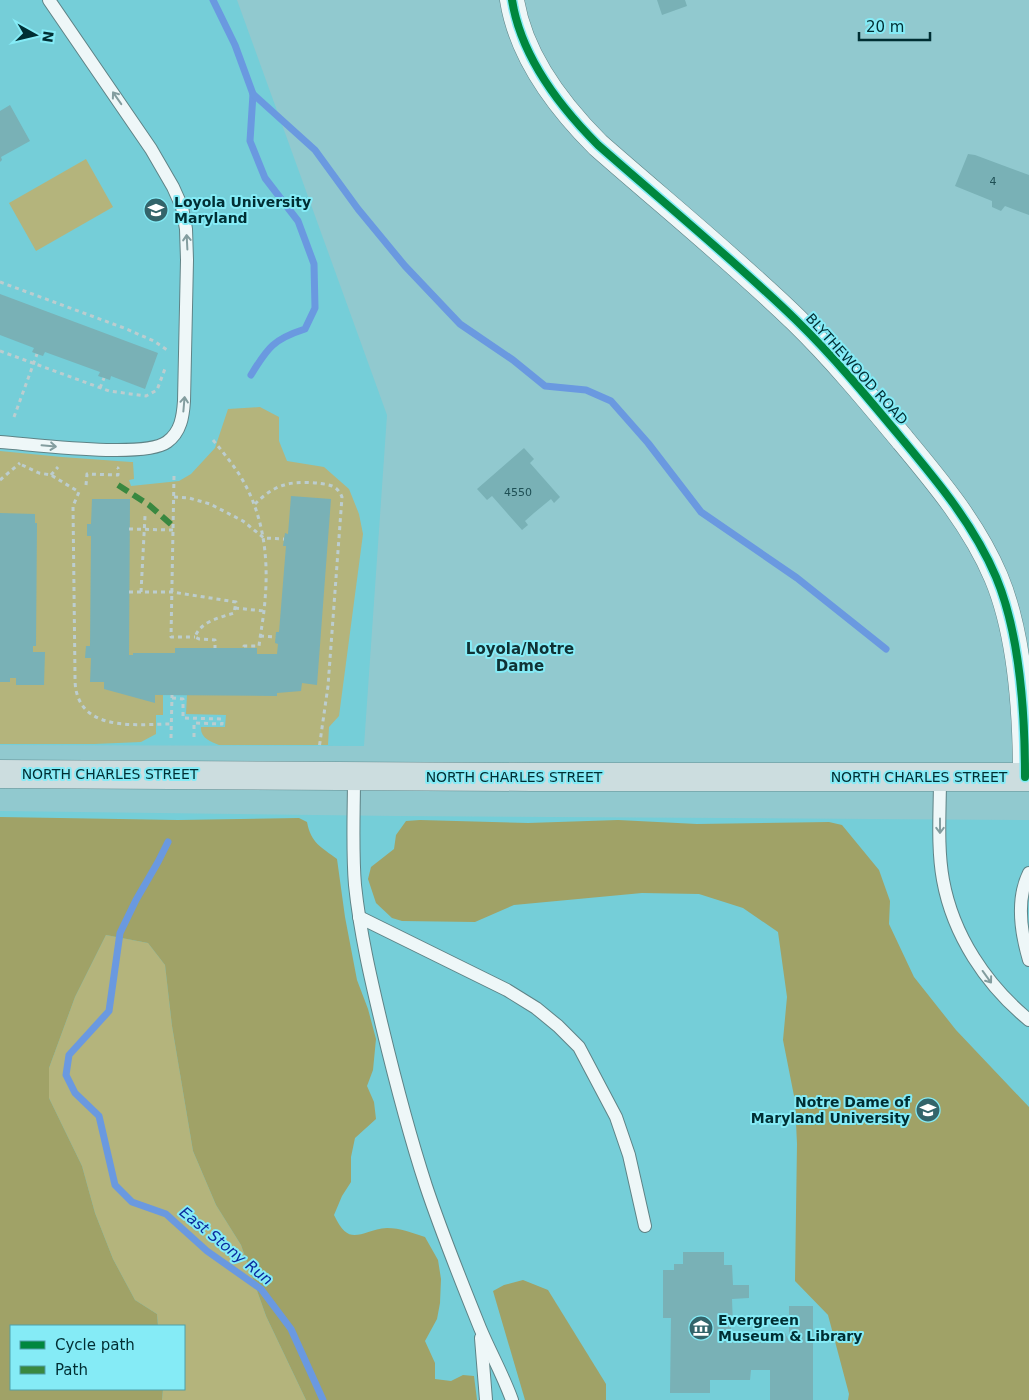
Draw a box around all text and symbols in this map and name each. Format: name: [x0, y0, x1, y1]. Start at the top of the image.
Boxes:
north arrow: [10, 10, 60, 60]
scale bar: [859, 10, 930, 42]
text: 20 m: [866, 18, 904, 36]
text: N: [39, 30, 57, 44]
one-way arrow: [112, 91, 122, 105]
house number: 4: [990, 175, 997, 188]
place label: Loyola University Maryland: [174, 194, 311, 226]
school or university icon: Loyola University Maryland: [143, 197, 169, 223]
one-way arrow: [182, 234, 191, 250]
street label: BLYTHEWOOD ROAD: [803, 310, 911, 428]
one-way arrow: [179, 397, 188, 413]
one-way arrow: [40, 441, 56, 450]
house number: 4550: [504, 486, 532, 499]
district label: Loyola/Notre Dame: [466, 640, 574, 675]
street label: NORTH CHARLES STREET: [22, 766, 199, 782]
street label: NORTH CHARLES STREET: [426, 769, 603, 785]
street label: NORTH CHARLES STREET: [831, 769, 1008, 785]
one-way arrow: [935, 818, 945, 834]
one-way arrow: [982, 970, 993, 983]
place label: Notre Dame of Maryland University: [751, 1094, 911, 1126]
school or university icon: Notre Dame of Maryland University: [915, 1097, 941, 1123]
water label: East Stony Run: [176, 1203, 276, 1289]
place label: Evergreen Museum & Library: [718, 1312, 862, 1344]
museum icon: Evergreen Museum & Library: [688, 1315, 714, 1341]
legend: [10, 1325, 185, 1390]
text: Cycle path: [55, 1336, 135, 1354]
text: Path: [55, 1361, 88, 1379]

